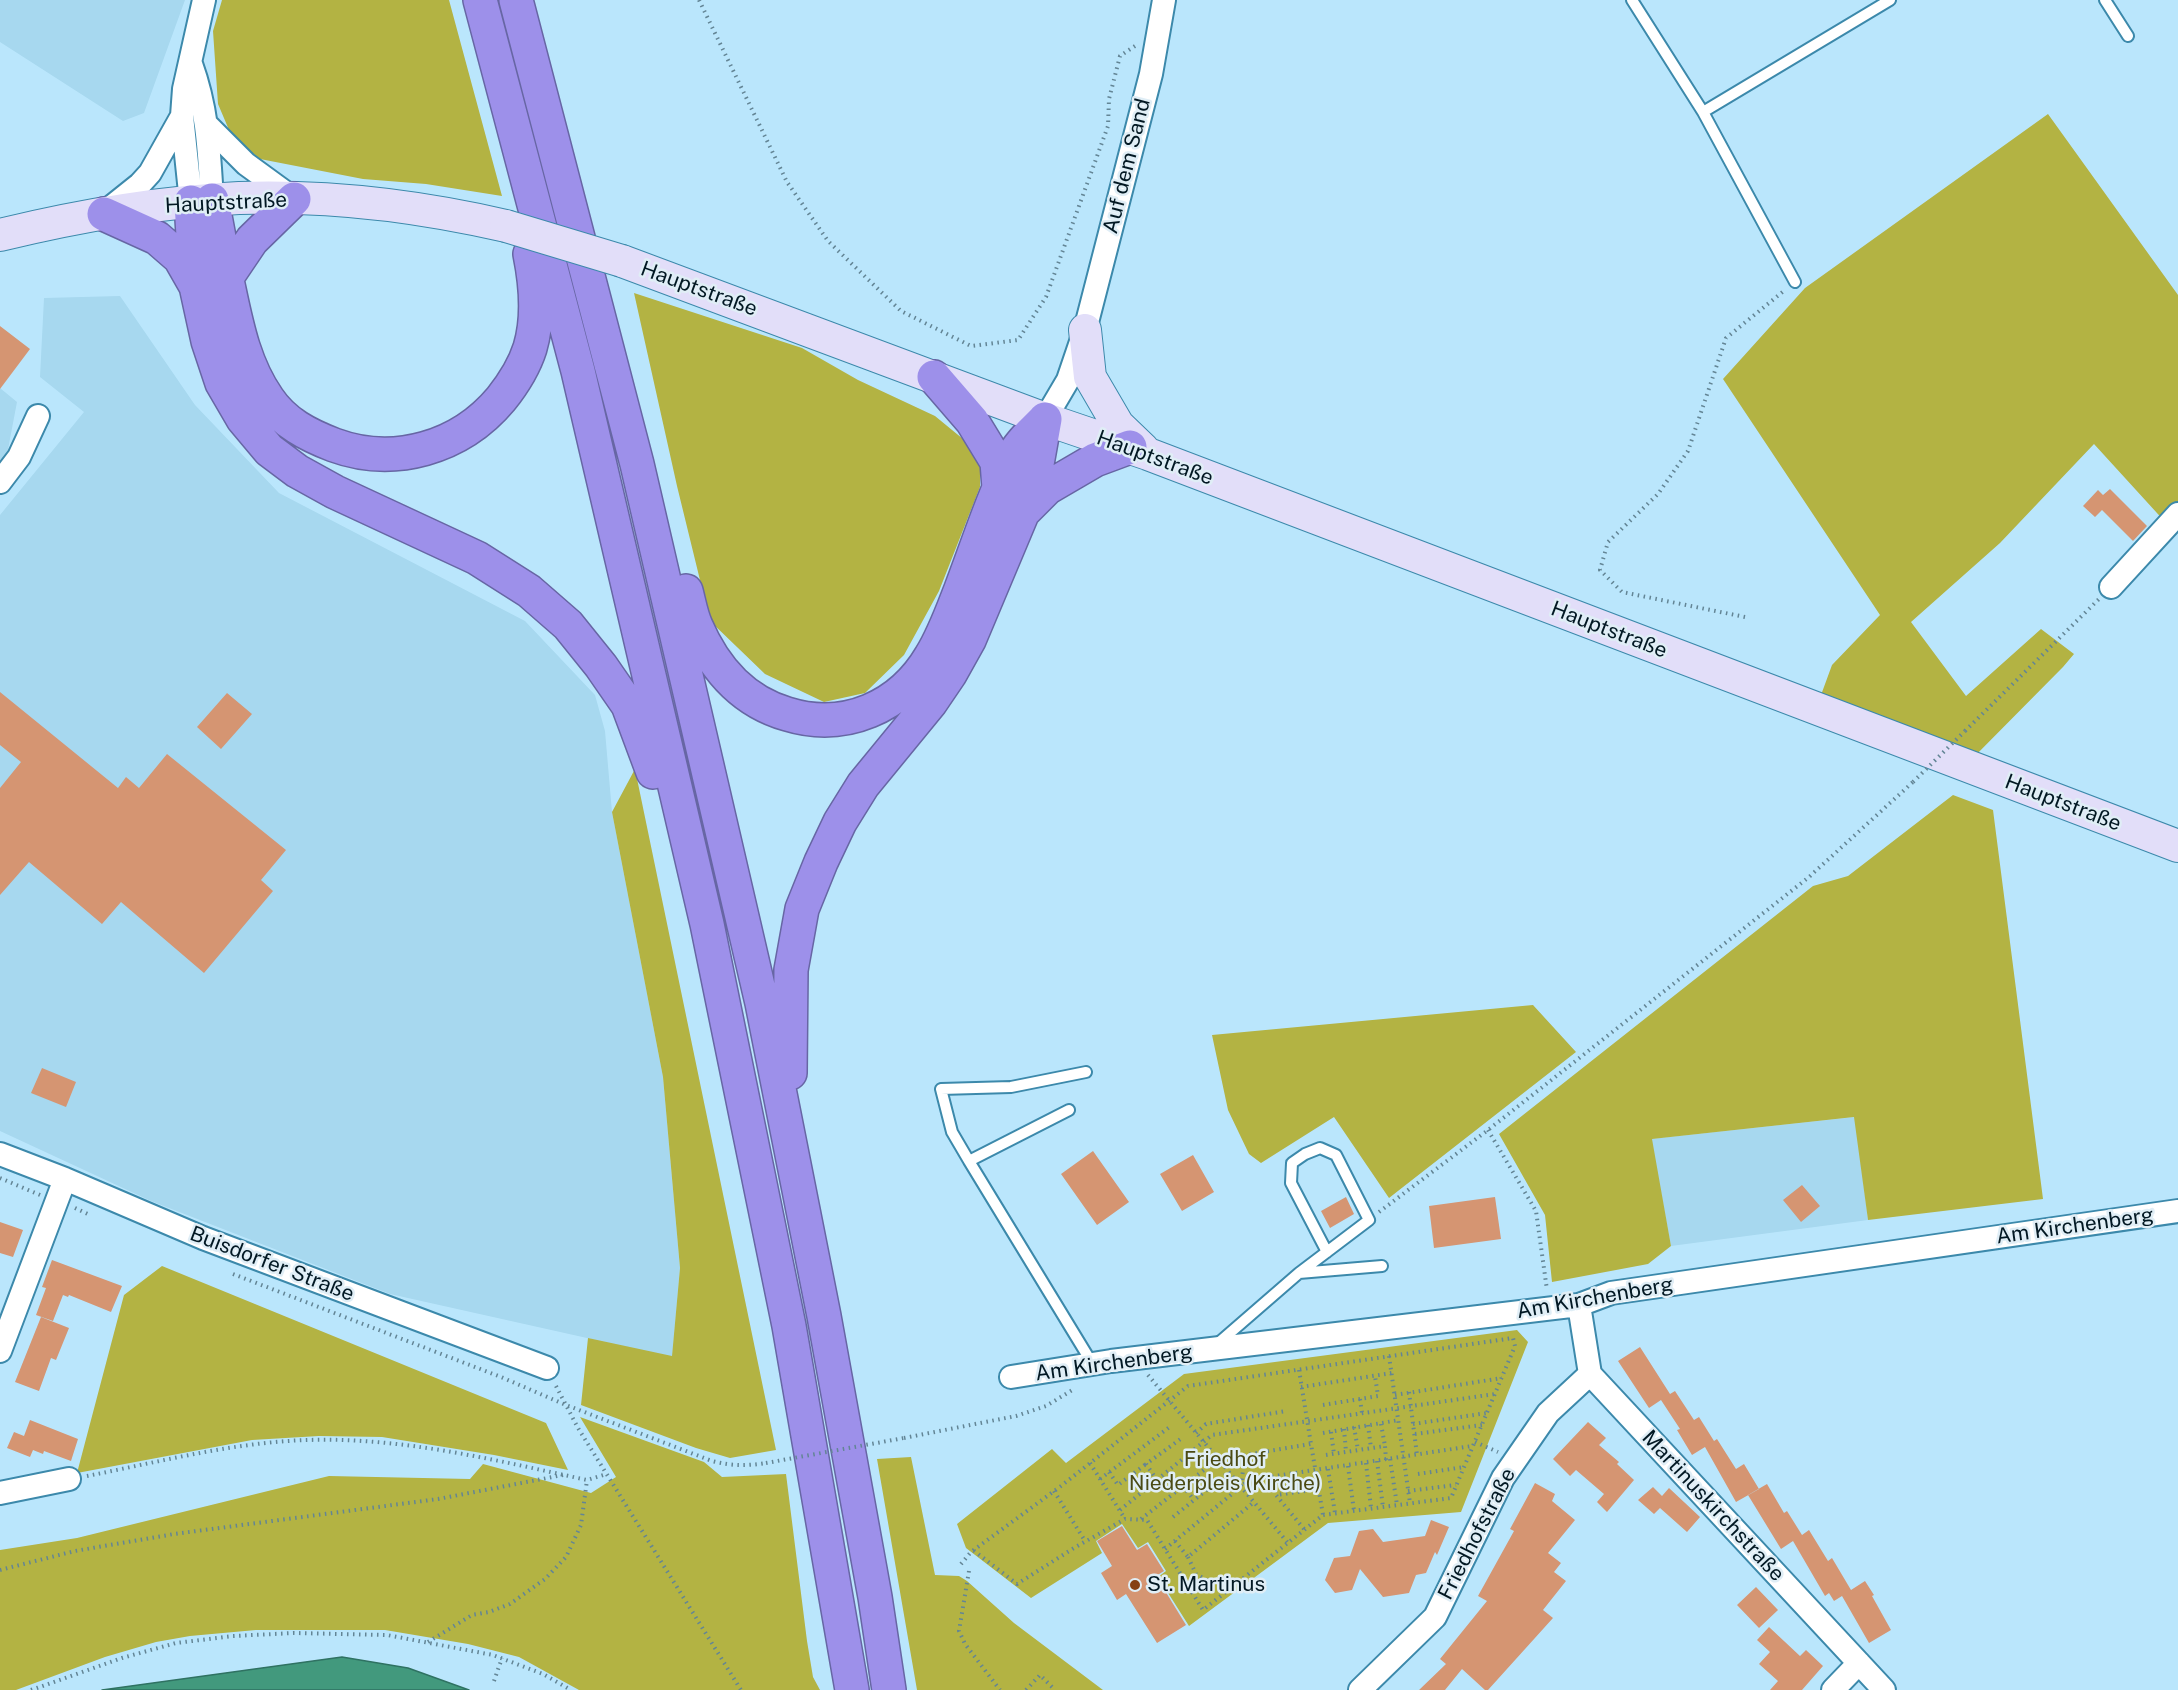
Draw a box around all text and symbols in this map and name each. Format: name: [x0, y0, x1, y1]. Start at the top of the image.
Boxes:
street label: Auf dem Sand: [1098, 96, 1156, 236]
street label: Hauptstraße: [164, 187, 288, 219]
street label: Hauptstraße: [637, 256, 761, 322]
street label: Hauptstraße: [1093, 425, 1217, 491]
street label: Hauptstraße: [1547, 596, 1671, 664]
street label: Hauptstraße: [2001, 769, 2125, 837]
street label: Am Kirchenberg: [1995, 1202, 2155, 1250]
street label: Buisdorfer Straße: [186, 1221, 358, 1307]
street label: Am Kirchenberg: [1515, 1272, 1675, 1324]
street label: Am Kirchenberg: [1034, 1339, 1194, 1387]
street label: Martinuskirchstraße: [1637, 1425, 1789, 1587]
park label: Friedhof Niederpleis (Kirche): [1129, 1447, 1321, 1497]
street label: Friedhofstraße: [1433, 1464, 1521, 1604]
place label: St. Martinus: [1147, 1572, 1265, 1598]
marker: St. Martinus: [1128, 1578, 1142, 1592]

